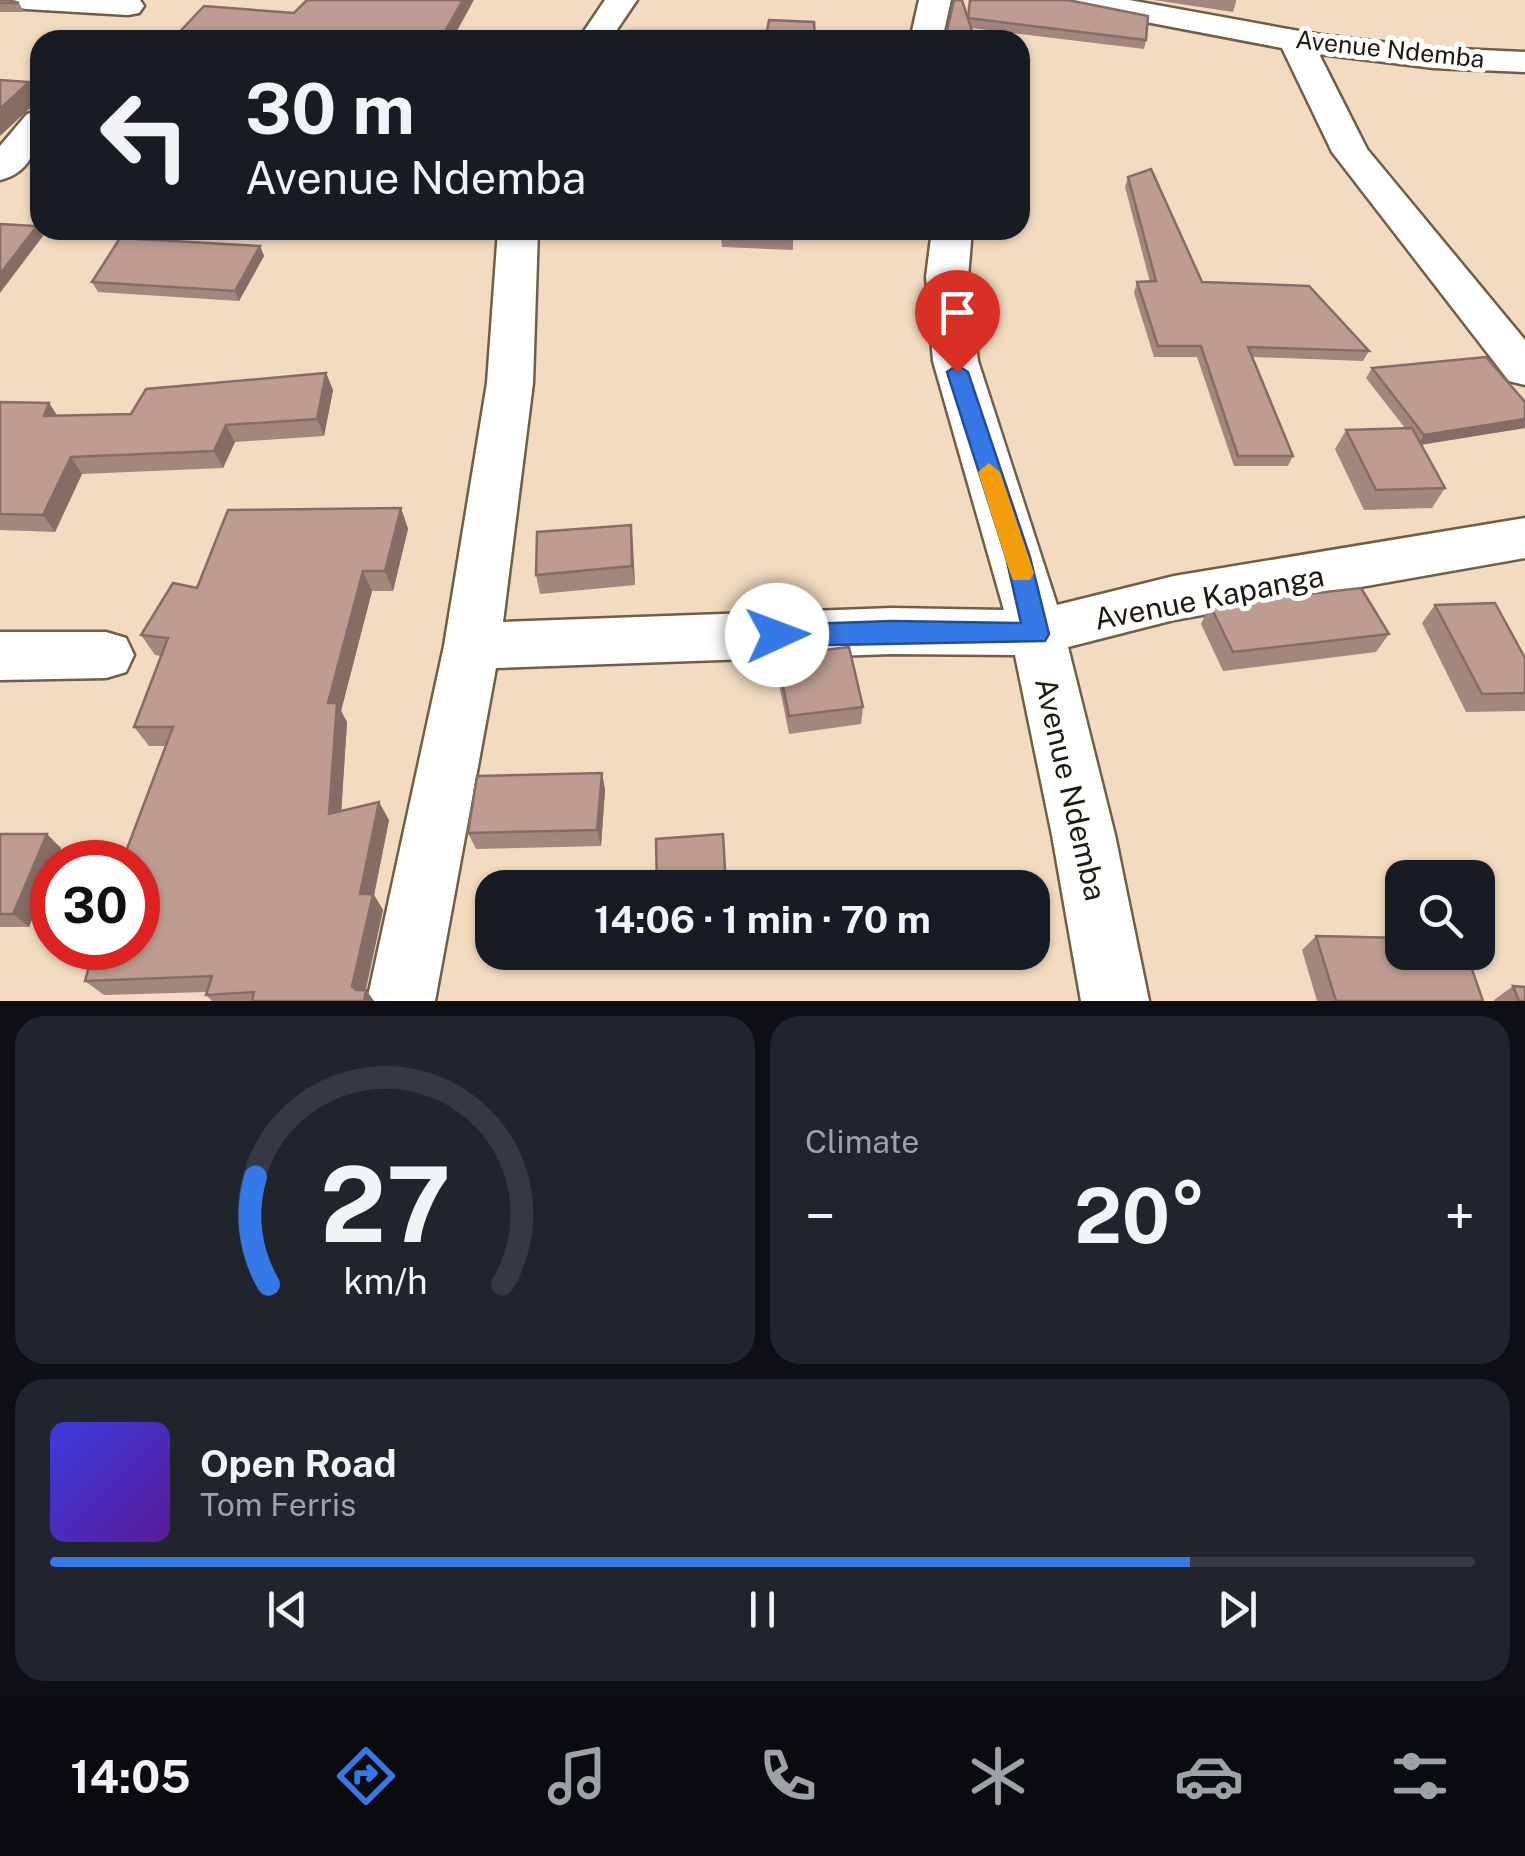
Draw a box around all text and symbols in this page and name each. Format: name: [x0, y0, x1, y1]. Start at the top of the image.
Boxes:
street label: Avenue Ndemba: [1294, 24, 1486, 74]
text: 30 m: [245, 67, 415, 150]
icon: left: [80, 70, 210, 200]
text: Avenue Ndemba: [245, 151, 587, 204]
pin: [915, 270, 1000, 373]
icon: arrive: [930, 285, 985, 340]
street label: Avenue Kapanga: [1091, 557, 1327, 637]
position arrow: [725, 583, 829, 687]
street label: Avenue Ndemba: [1028, 674, 1114, 904]
speed limit sign: 30: [30, 840, 160, 970]
map controls: [1385, 860, 1495, 970]
button: search: [1385, 860, 1495, 970]
text: 14:06 · 1 min · 70 m: [594, 897, 931, 942]
text: Climate: [805, 1123, 919, 1160]
text: 27: [319, 1143, 451, 1265]
text: 20°: [1074, 1172, 1206, 1260]
text: −: [805, 1184, 836, 1248]
text: +: [1444, 1184, 1475, 1248]
text: km/h: [343, 1260, 427, 1302]
text: Open Road: [200, 1441, 397, 1486]
text: Tom Ferris: [200, 1486, 356, 1523]
icon: previous: [260, 1582, 315, 1637]
icon: pause: [735, 1582, 790, 1637]
icon: next: [1210, 1582, 1265, 1637]
icon: directions: [331, 1741, 401, 1811]
icon: music: [542, 1741, 612, 1811]
icon: phone: [753, 1741, 823, 1811]
icon: climate: [963, 1741, 1033, 1811]
icon: car: [1174, 1741, 1244, 1811]
icon: filters: [1385, 1741, 1455, 1811]
text: 14:05: [70, 1750, 191, 1803]

